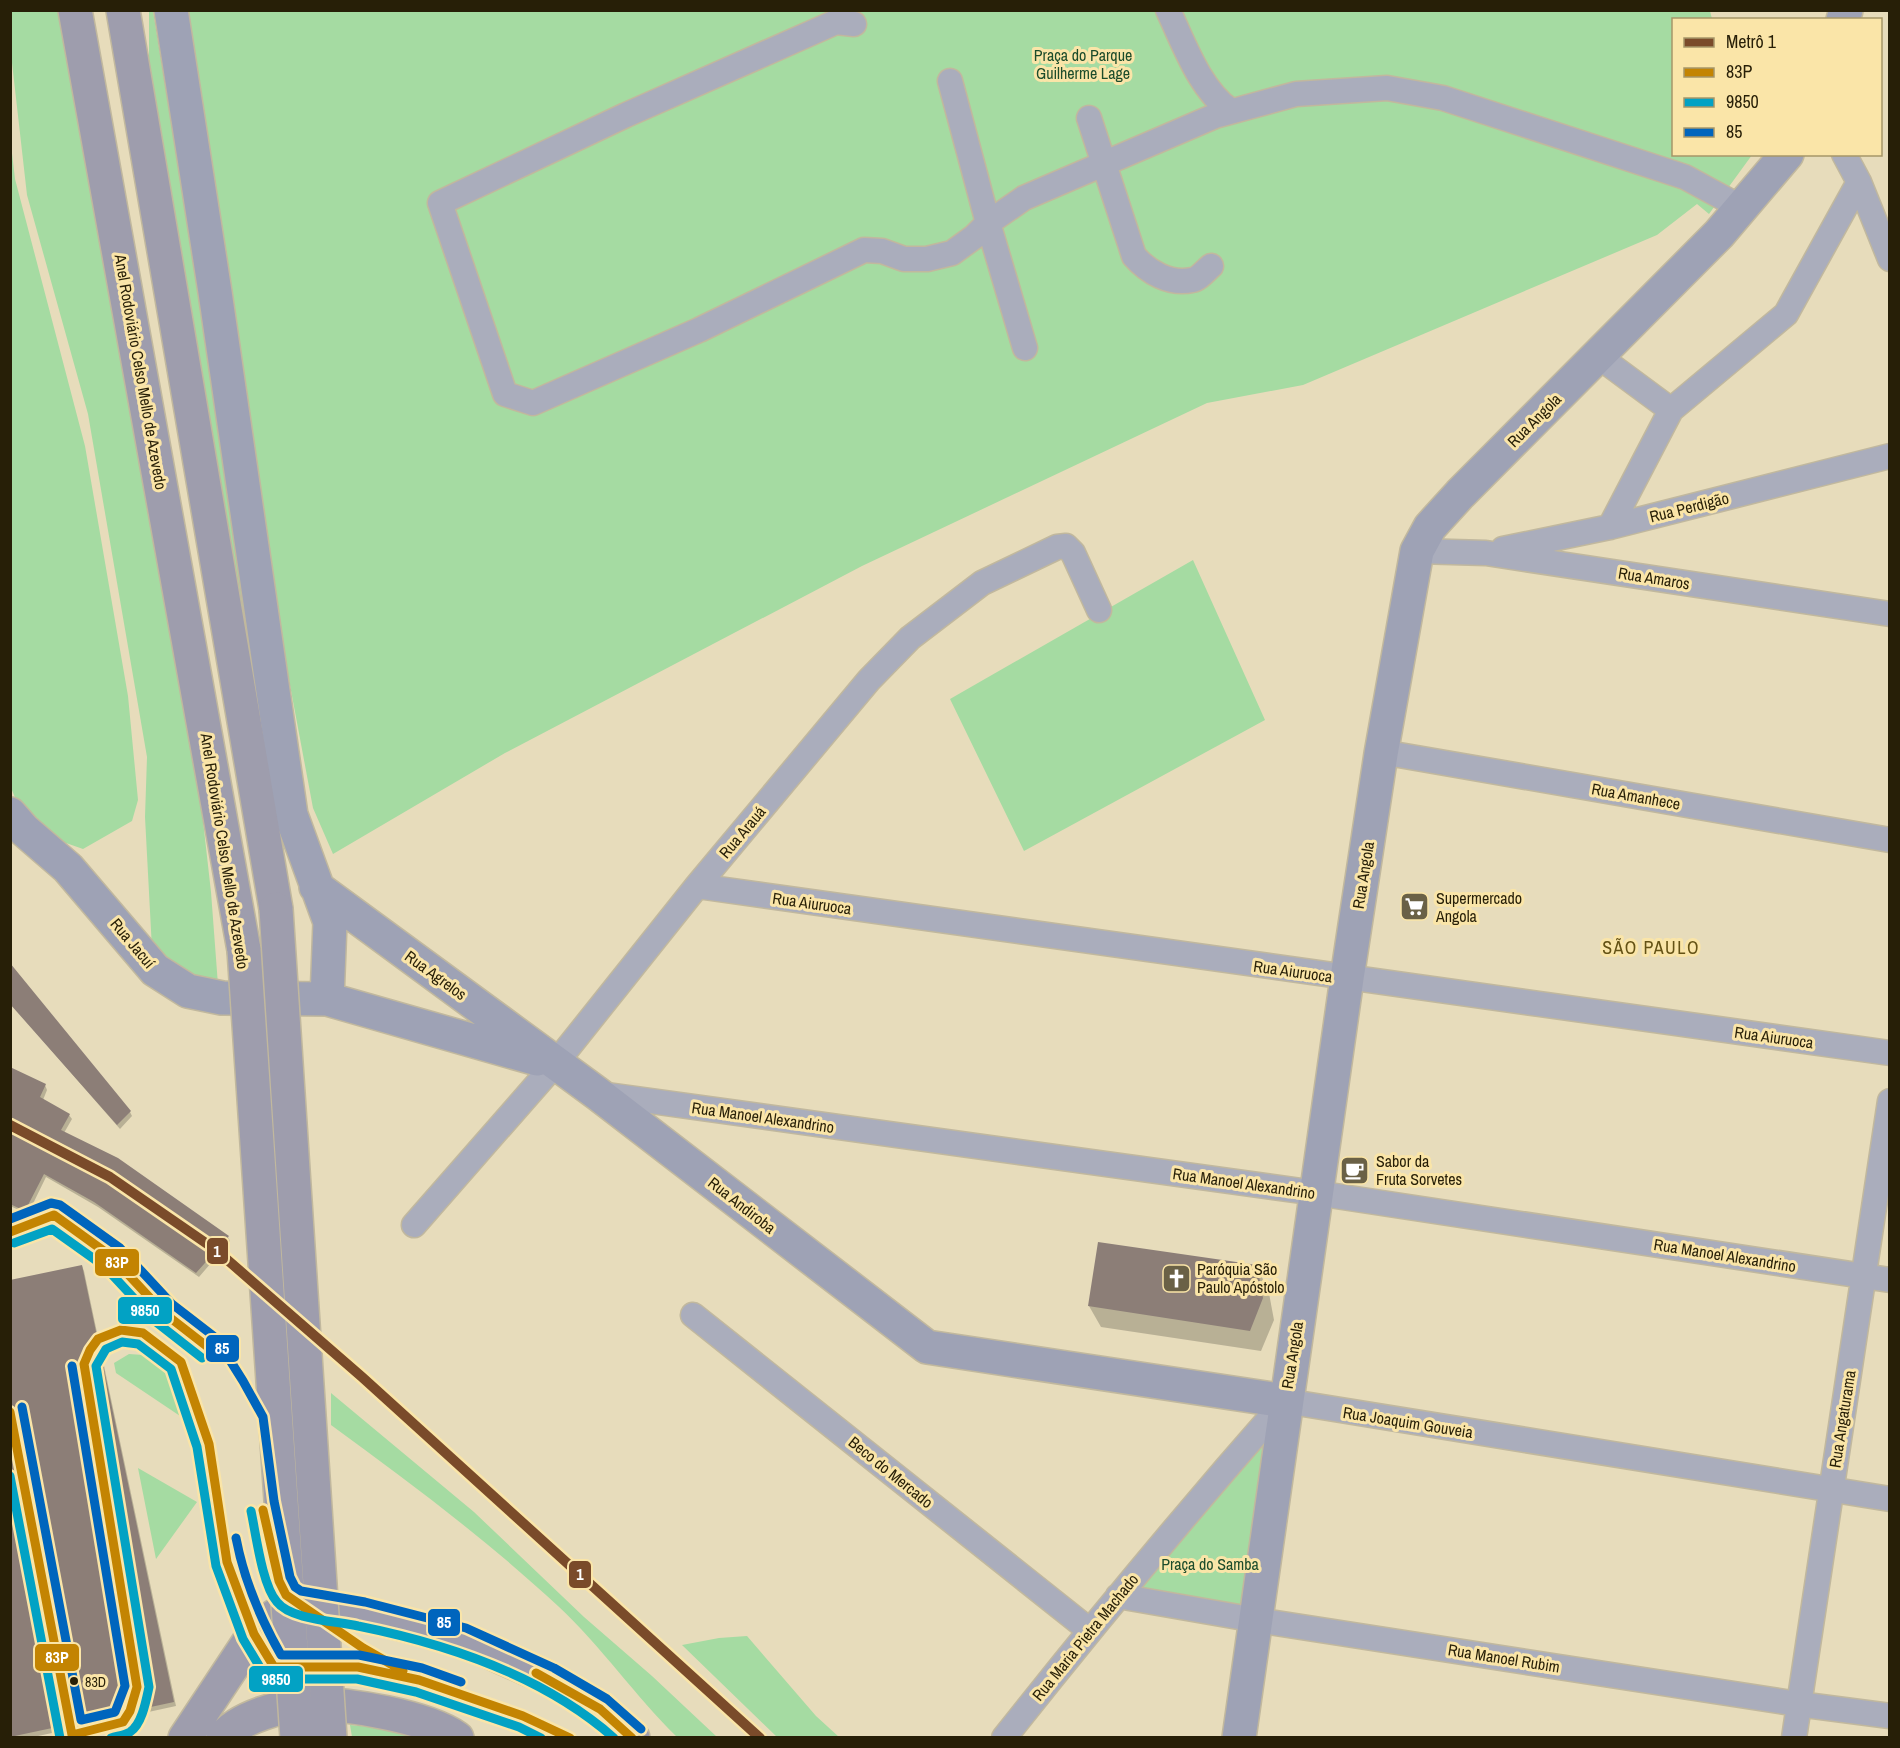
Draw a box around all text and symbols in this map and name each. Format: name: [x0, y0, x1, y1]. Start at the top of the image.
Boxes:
legend: [1672, 18, 1882, 156]
text: Metrô 1: [1726, 29, 1777, 54]
park label: Praça do Parque Guilherme Lage: [1034, 44, 1132, 84]
text: 83P: [1726, 59, 1752, 84]
text: 9850: [1726, 89, 1759, 114]
text: 85: [1726, 119, 1742, 144]
street label: Anel Rodoviário Celso Mello de Azevedo: [109, 252, 173, 491]
street label: Rua Angola: [1502, 388, 1566, 452]
street label: Rua Perdigão: [1647, 487, 1731, 527]
street label: Rua Amaros: [1617, 561, 1691, 595]
street label: Anel Rodoviário Celso Mello de Azevedo: [195, 731, 255, 970]
street label: Rua Amanhece: [1590, 777, 1682, 815]
street label: Rua Arauá: [714, 801, 771, 863]
street label: Rua Angola: [1347, 839, 1379, 910]
street label: Rua Aiuruoca: [771, 887, 854, 920]
place label: Supermercado Angola: [1435, 887, 1522, 927]
supermarket icon: Supermercado Angola: [1399, 891, 1431, 923]
street label: Rua Jacuí: [106, 913, 161, 973]
district label: SÃO PAULO: [1602, 935, 1700, 960]
street label: Rua Agrelos: [401, 945, 471, 1005]
street label: Rua Aiuruoca: [1252, 955, 1335, 988]
street label: Rua Aiuruoca: [1733, 1021, 1816, 1054]
street label: Rua Manoel Alexandrino: [690, 1096, 836, 1138]
place label: Sabor da Fruta Sorvetes: [1376, 1150, 1462, 1190]
cafe icon: Sabor da Fruta Sorvetes: [1339, 1154, 1371, 1186]
street label: Rua Manoel Alexandrino: [1171, 1162, 1317, 1204]
street label: Rua Andiroba: [704, 1172, 781, 1239]
street label: Rua Manoel Alexandrino: [1652, 1233, 1798, 1277]
line badge: 1: [206, 1237, 229, 1265]
text: 1: [213, 1240, 221, 1262]
line badge: 83P: [94, 1248, 140, 1277]
text: 83P: [105, 1251, 129, 1273]
place label: Paróquia São Paulo Apóstolo: [1197, 1258, 1285, 1298]
church icon: Paróquia São Paulo Apóstolo: [1160, 1262, 1192, 1294]
line badge: 9850: [117, 1296, 173, 1325]
text: 9850: [130, 1299, 160, 1321]
street label: Rua Angola: [1276, 1319, 1308, 1390]
line badge: 85: [205, 1334, 240, 1363]
text: 85: [215, 1337, 229, 1359]
street label: Rua Angaturama: [1823, 1368, 1861, 1469]
street label: Rua Joaquim Gouveia: [1341, 1401, 1475, 1443]
street label: Beco do Mercado: [844, 1431, 938, 1513]
park label: Praça do Samba: [1161, 1553, 1260, 1575]
line badge: 1: [568, 1560, 592, 1589]
text: 1: [576, 1563, 584, 1585]
street label: Rua Maria Pietra Machado: [1027, 1569, 1143, 1705]
line badge: 85: [427, 1608, 461, 1637]
text: 85: [437, 1611, 451, 1633]
street label: Rua Manoel Rubim: [1446, 1638, 1562, 1678]
line badge: 83P: [34, 1643, 80, 1672]
text: 83P: [45, 1646, 69, 1668]
line badge: 9850: [248, 1665, 304, 1693]
text: 9850: [261, 1668, 291, 1690]
place label: 83D: [85, 1673, 106, 1691]
marker: 83D: [68, 1675, 80, 1687]

